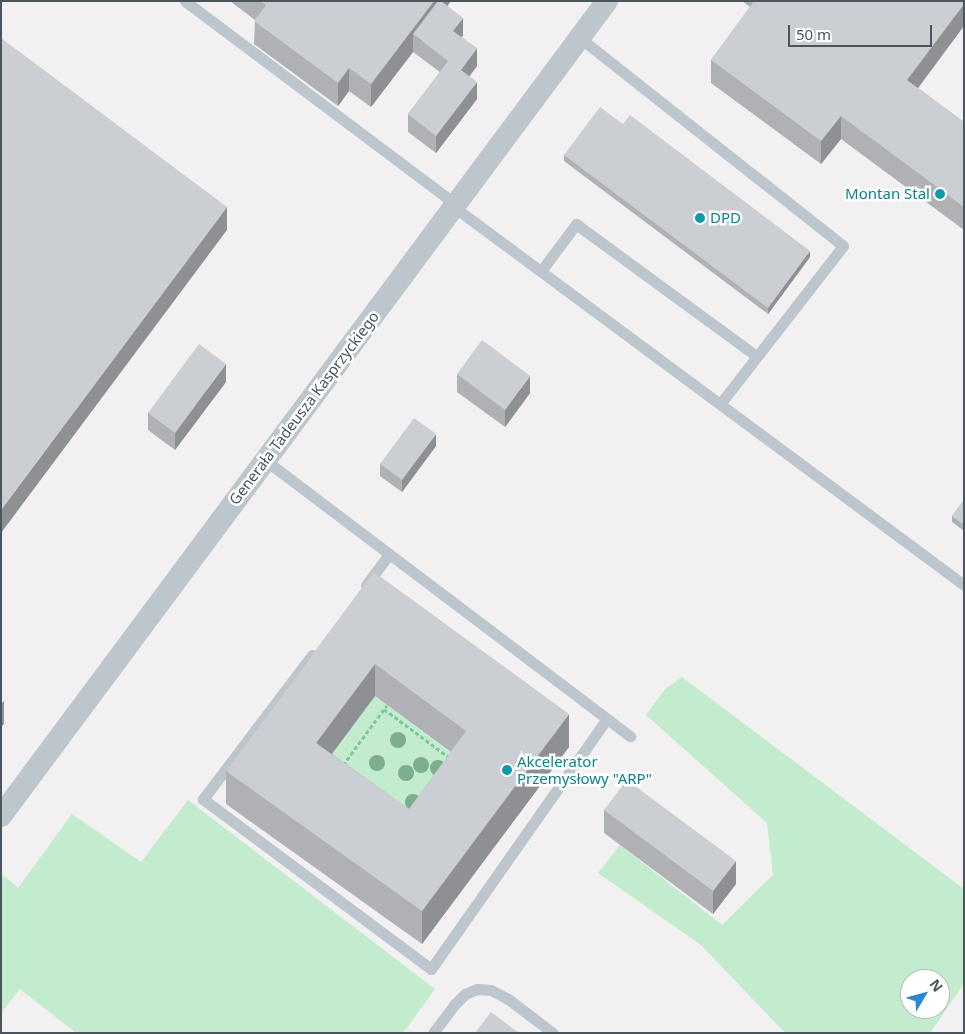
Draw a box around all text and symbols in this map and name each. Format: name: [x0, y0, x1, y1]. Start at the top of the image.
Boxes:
scale bar: [790, 15, 934, 47]
text: 50 m: [796, 24, 831, 44]
place label: Montan Stal: [845, 185, 930, 203]
marker: Montan Stal: [934, 188, 946, 200]
place label: DPD: [710, 209, 741, 227]
marker: DPD: [694, 212, 706, 224]
street label: Generała Tadeusza Kasprzyckiego: [225, 308, 383, 508]
place label: Akcelerator Przemysłowy "ARP": [517, 752, 652, 787]
marker: Akcelerator Przemysłowy "ARP": [501, 764, 513, 776]
north arrow: [900, 969, 950, 1019]
text: N: [926, 975, 948, 996]

